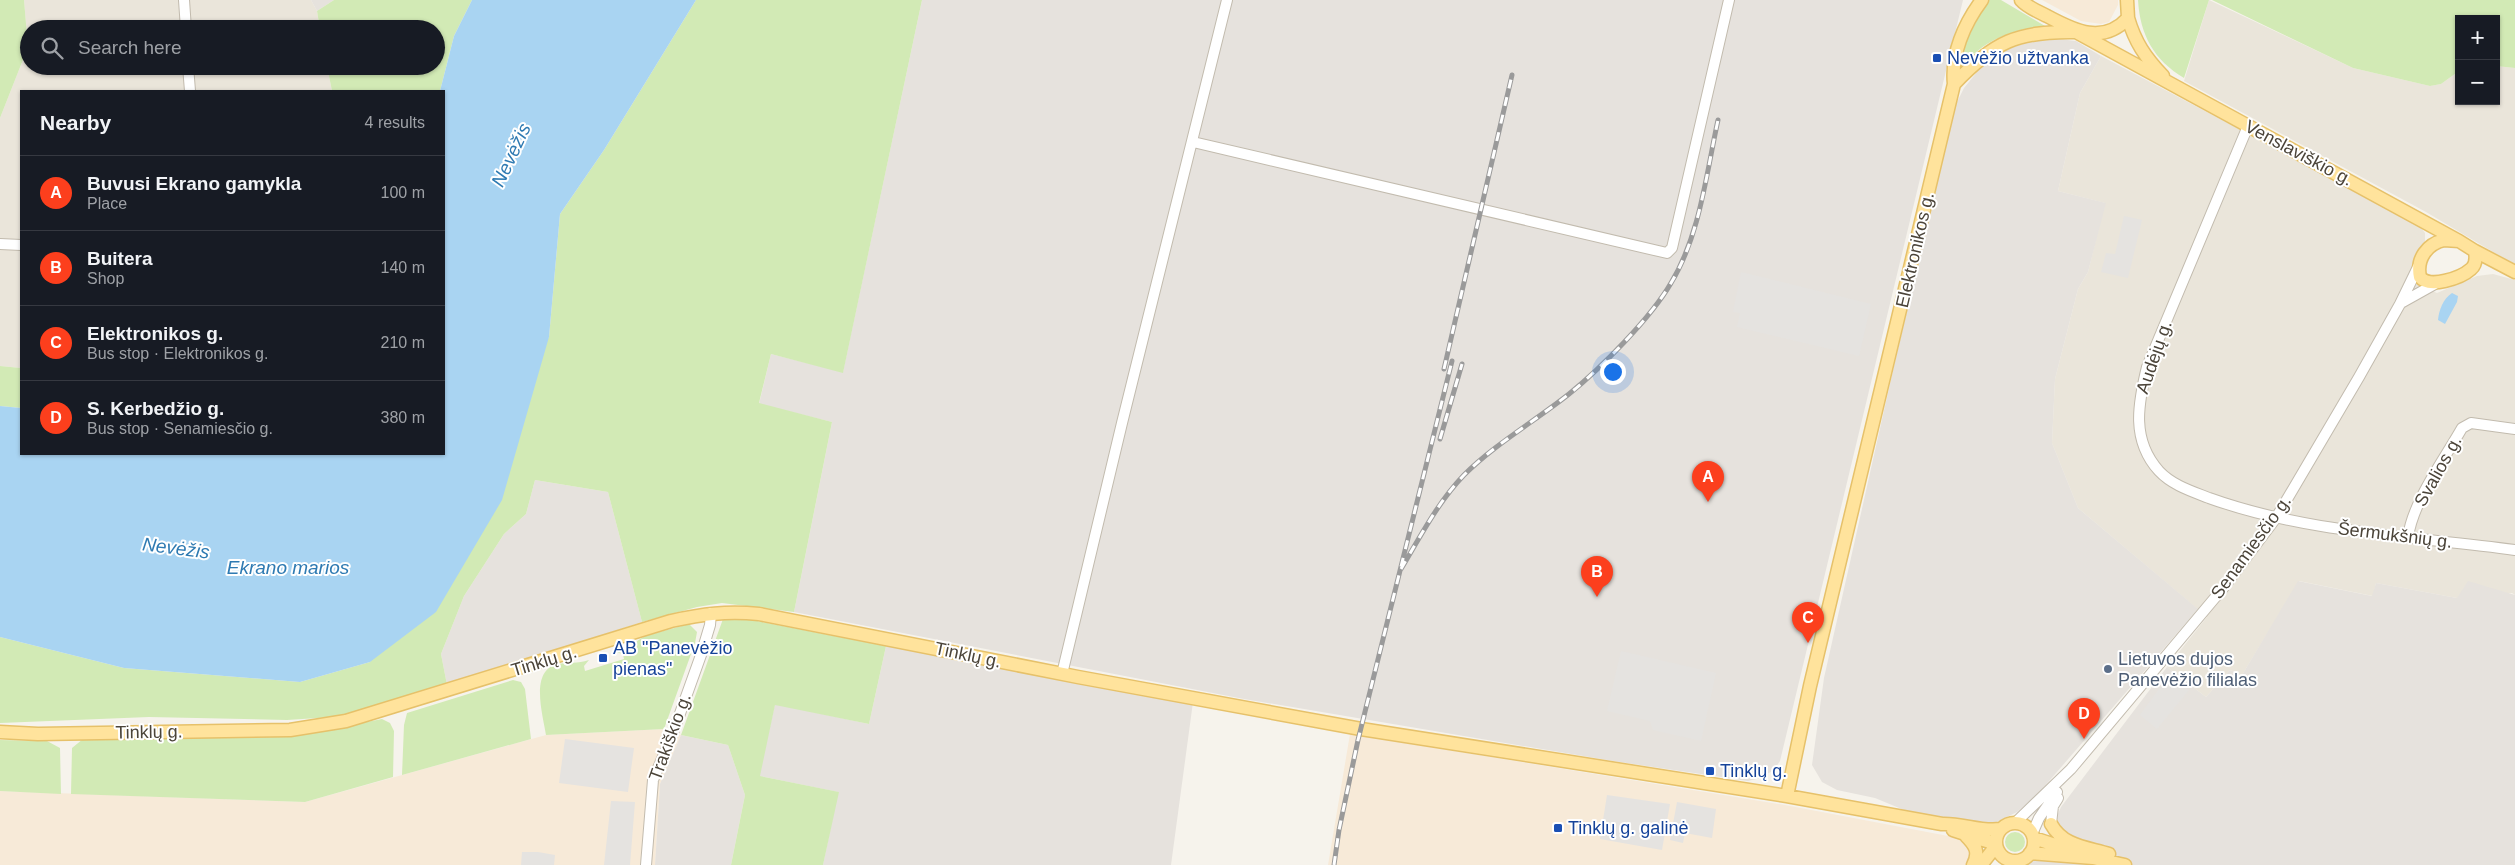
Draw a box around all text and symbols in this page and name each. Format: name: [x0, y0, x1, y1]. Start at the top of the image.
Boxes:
map controls: [2455, 15, 2500, 105]
button: +: [2455, 15, 2500, 60]
search box: [20, 20, 445, 75]
icon: search: [38, 34, 66, 62]
text: Search here: [78, 37, 182, 58]
place label: Nevėžio užtvanka: [1947, 48, 2090, 68]
marker: Nevėžio užtvanka: [1931, 52, 1943, 64]
button: −: [2455, 60, 2500, 105]
text: Nearby: [40, 111, 111, 134]
text: 4 results: [365, 114, 425, 131]
street label: Venslaviškio g.: [2242, 116, 2356, 190]
water label: Nevėžis: [487, 119, 535, 190]
text: Buvusi Ekrano gamykla: [87, 173, 301, 194]
text: A: [50, 184, 62, 201]
text: 100 m: [381, 184, 425, 201]
street label: Elektronikos g.: [1892, 190, 1938, 310]
text: Place: [87, 195, 127, 212]
text: Buitera: [87, 248, 152, 269]
text: B: [50, 259, 62, 276]
text: 140 m: [381, 259, 425, 276]
text: Shop: [87, 270, 124, 287]
street label: Audėjų g.: [2132, 318, 2176, 396]
text: Elektronikos g.: [87, 323, 223, 344]
text: C: [50, 334, 62, 351]
text: 210 m: [381, 334, 425, 351]
text: Bus stop · Elektronikos g.: [87, 345, 268, 362]
your location: [1600, 359, 1626, 385]
text: S. Kerbedžio g.: [87, 398, 224, 419]
text: D: [50, 409, 62, 426]
text: 380 m: [381, 409, 425, 426]
text: Bus stop · Senamiesčio g.: [87, 420, 273, 437]
street label: Svalios g.: [2410, 432, 2466, 510]
pin: A: [1692, 461, 1724, 502]
street label: Senamiesčio g.: [2207, 491, 2295, 603]
street label: Šermukšnių g.: [2337, 517, 2453, 552]
water label: Nevėžis: [141, 533, 211, 563]
pin: B: [1581, 556, 1613, 597]
water label: Ekrano marios: [227, 557, 350, 578]
pin: C: [1792, 602, 1824, 643]
place label: AB "Panevėžio pienas": [613, 638, 732, 679]
street label: Tinklų g.: [933, 638, 1003, 672]
street label: Tinklų g.: [509, 642, 579, 680]
place label: Lietuvos dujos Panevėžio filialas: [2118, 649, 2257, 690]
marker: AB "Panevėžio pienas": [597, 652, 609, 664]
marker: Lietuvos dujos Panevėžio filialas: [2102, 663, 2114, 675]
street label: Trakiškio g.: [645, 691, 695, 783]
pin: D: [2068, 698, 2100, 739]
street label: Tinklų g.: [115, 721, 183, 743]
place label: Tinklų g.: [1720, 761, 1787, 781]
marker: Tinklų g.: [1704, 765, 1716, 777]
place label: Tinklų g. galinė: [1568, 818, 1688, 838]
marker: Tinklų g. galinė: [1552, 822, 1564, 834]

